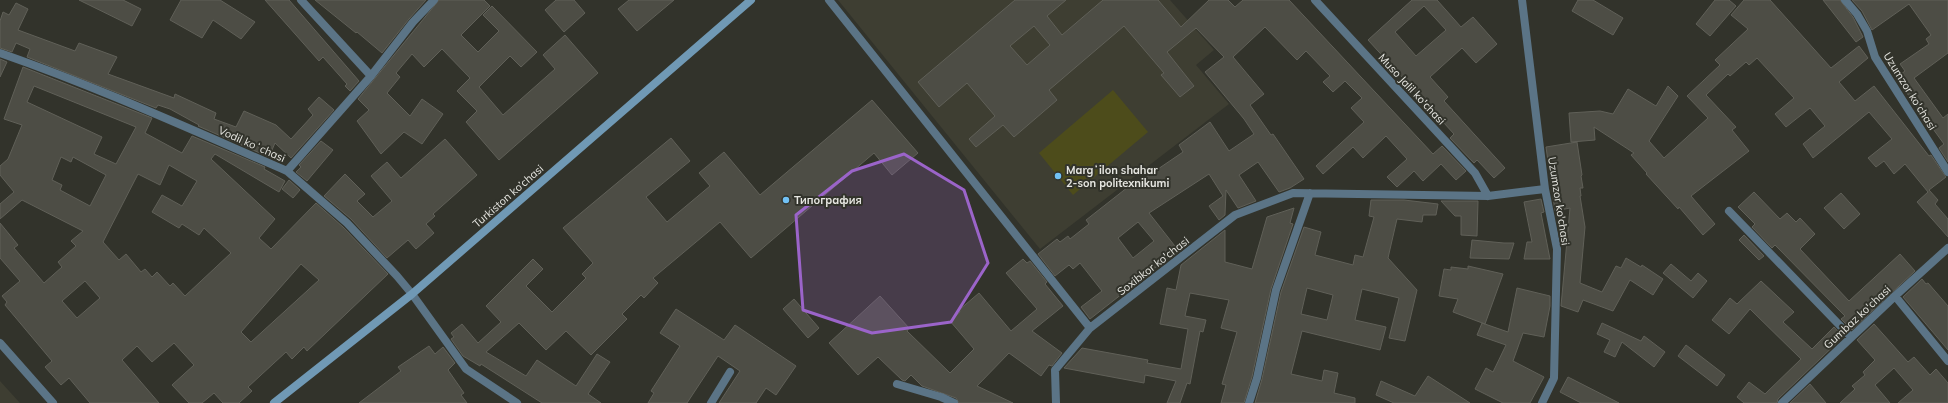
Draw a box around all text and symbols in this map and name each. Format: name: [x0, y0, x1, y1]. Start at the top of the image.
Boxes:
street label: Uzumzor ko'chasi: [1880, 49, 1940, 133]
street label: Muso Jalil ko'chasi: [1375, 51, 1449, 127]
street label: Vodil koʻchasi: [216, 123, 288, 165]
street label: Uzumzor ko'chasi: [1545, 156, 1573, 246]
street label: Turkiston ko’chasi: [470, 161, 546, 231]
place label: Margʻilon shahar 2-son politexnikumi: [1066, 163, 1169, 190]
marker: Margʻilon shahar 2-son politexnikumi: [1053, 171, 1063, 181]
place label: Типография: [794, 193, 862, 207]
marker: Типография: [781, 195, 791, 205]
street label: Soxibkor ko'chasi: [1114, 234, 1192, 298]
street label: Gumbaz ko'chasi: [1821, 282, 1893, 352]

